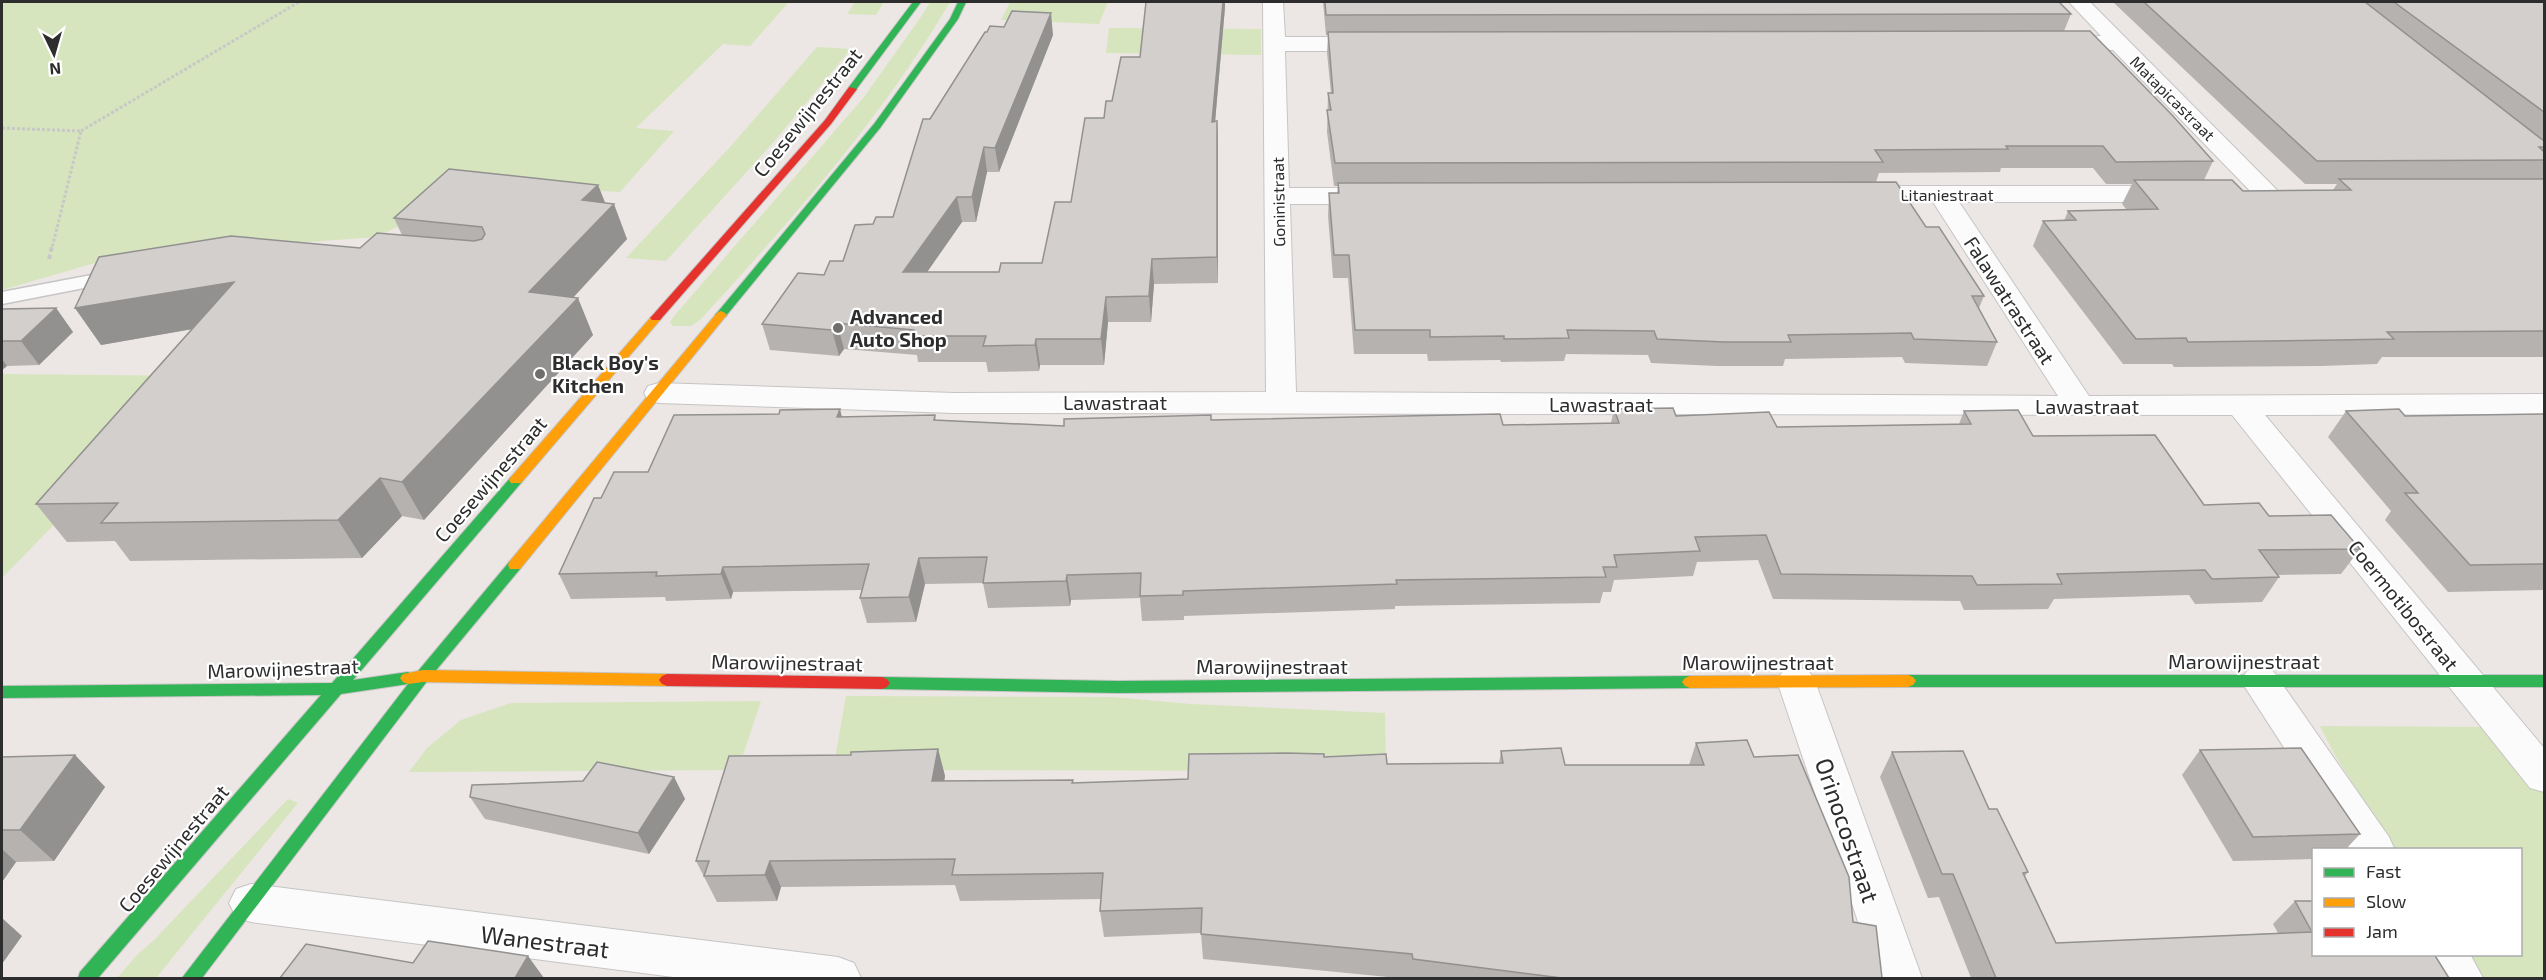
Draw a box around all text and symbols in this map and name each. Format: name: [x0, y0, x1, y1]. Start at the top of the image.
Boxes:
north arrow: [24, 24, 84, 84]
street label: Coesewijnestraat: [748, 43, 866, 181]
street label: Matapicastraat: [2127, 52, 2219, 144]
text: N: [49, 59, 62, 79]
street label: Goninistraat: [1268, 157, 1288, 247]
street label: Litaniestraat: [1900, 185, 1994, 204]
street label: Falawatrastraat: [1960, 232, 2060, 369]
place label: Advanced Auto Shop: [850, 304, 947, 351]
marker: Advanced Auto Shop: [831, 321, 845, 335]
place label: Black Boy's Kitchen: [552, 350, 659, 397]
marker: Black Boy's Kitchen: [533, 367, 547, 381]
street label: Lawastraat: [1063, 390, 1167, 414]
street label: Lawastraat: [1549, 392, 1653, 416]
street label: Lawastraat: [2035, 394, 2139, 418]
street label: Coesewijnestraat: [429, 411, 551, 547]
street label: Coermotibostraat: [2344, 535, 2464, 675]
street label: Marowijnestraat: [711, 649, 863, 675]
street label: Marowijnestraat: [2168, 649, 2320, 673]
street label: Marowijnestraat: [1682, 650, 1834, 674]
street label: Marowijnestraat: [207, 653, 360, 683]
street label: Marowijnestraat: [1196, 654, 1348, 678]
street label: Orinocostraat: [1810, 754, 1886, 906]
street label: Coesewijnestraat: [113, 779, 233, 916]
legend: [2312, 848, 2522, 956]
text: Fast: [2366, 860, 2401, 882]
text: Slow: [2366, 890, 2407, 912]
street label: Wanestraat: [479, 919, 611, 963]
text: Jam: [2366, 920, 2398, 942]

